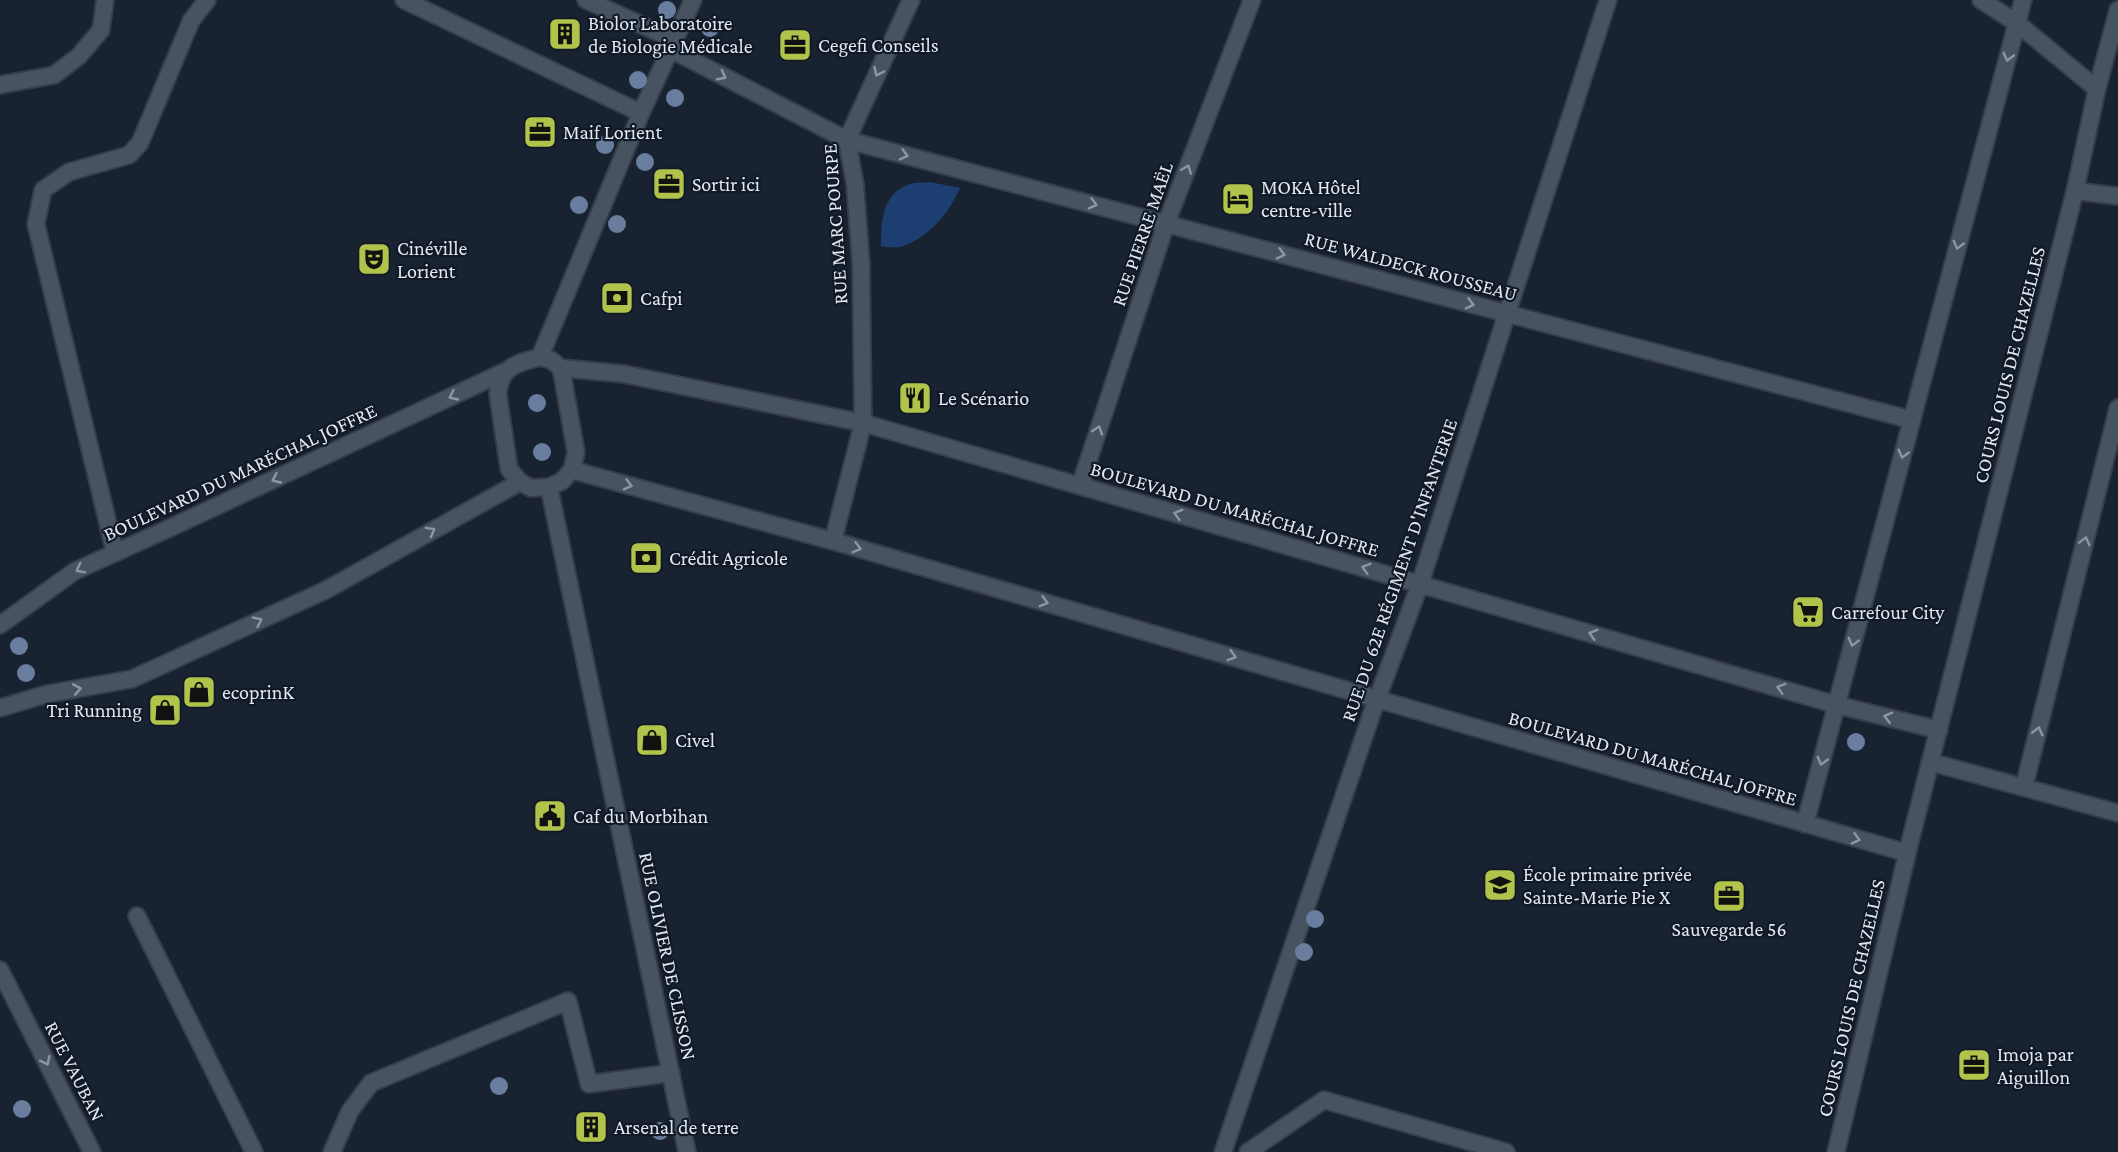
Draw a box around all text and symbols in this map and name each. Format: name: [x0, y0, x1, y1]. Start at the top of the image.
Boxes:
place label: Biolor Laboratoire de Biologie Médicale: [588, 12, 753, 58]
building icon: Biolor Laboratoire de Biologie Médicale: [547, 16, 583, 52]
office icon: Cegefi Conseils: [777, 27, 813, 63]
place label: Cegefi Conseils: [818, 34, 939, 57]
one-way arrow: [2003, 51, 2015, 61]
one-way arrow: [874, 66, 886, 77]
one-way arrow: [716, 69, 726, 80]
office icon: Maif Lorient: [522, 114, 558, 150]
place label: Maif Lorient: [563, 121, 663, 143]
street label: RUE MARC POURPE: [818, 143, 852, 305]
one-way arrow: [899, 147, 909, 160]
street label: RUE PIERRE MAËL: [1107, 159, 1177, 309]
one-way arrow: [1180, 164, 1193, 175]
office icon: Sortir ici: [651, 166, 687, 202]
place label: Sortir ici: [692, 173, 760, 195]
place label: MOKA Hôtel centre-ville: [1261, 176, 1361, 221]
hotel icon: MOKA Hôtel centre-ville: [1220, 181, 1256, 217]
one-way arrow: [1087, 197, 1097, 210]
street label: RUE WALDECK ROUSSEAU: [1302, 227, 1520, 305]
place label: Cinéville Lorient: [397, 237, 468, 282]
one-way arrow: [1953, 240, 1966, 250]
theatre icon: Cinéville Lorient: [356, 241, 392, 277]
street label: COURS LOUIS DE CHAZELLES: [1969, 244, 2049, 486]
one-way arrow: [1275, 247, 1286, 259]
bank icon: Cafpi: [599, 280, 635, 316]
place label: Cafpi: [640, 287, 683, 310]
one-way arrow: [1465, 296, 1475, 309]
restaurant icon: Le Scénario: [897, 380, 933, 416]
place label: Le Scénario: [938, 387, 1029, 409]
one-way arrow: [448, 388, 459, 400]
street label: BOULEVARD DU MARÉCHAL JOFFRE: [100, 399, 381, 546]
street label: RUE DU 62E RÉGIMENT D'INFANTERIE: [1337, 416, 1461, 724]
one-way arrow: [1090, 425, 1103, 436]
one-way arrow: [1898, 448, 1910, 459]
street label: BOULEVARD DU MARÉCHAL JOFFRE: [1088, 457, 1382, 562]
one-way arrow: [272, 471, 283, 483]
one-way arrow: [623, 478, 633, 491]
one-way arrow: [1173, 509, 1184, 521]
one-way arrow: [425, 527, 436, 538]
one-way arrow: [2078, 537, 2090, 547]
bank icon: Crédit Agricole: [628, 540, 664, 576]
one-way arrow: [851, 541, 862, 553]
place label: Crédit Agricole: [669, 547, 788, 570]
one-way arrow: [76, 562, 86, 573]
one-way arrow: [1361, 563, 1371, 575]
supermarket icon: Carrefour City: [1790, 594, 1826, 630]
one-way arrow: [1038, 595, 1049, 607]
place label: Carrefour City: [1831, 601, 1945, 624]
one-way arrow: [252, 616, 263, 628]
one-way arrow: [1588, 629, 1599, 641]
one-way arrow: [1848, 637, 1861, 647]
one-way arrow: [1226, 649, 1237, 661]
shop icon: ecoprinK: [181, 674, 217, 710]
place label: ecoprinK: [222, 681, 294, 704]
one-way arrow: [72, 683, 82, 696]
one-way arrow: [1776, 683, 1787, 695]
shop icon: Tri Running: [147, 692, 183, 728]
place label: Tri Running: [46, 699, 142, 722]
street label: BOULEVARD DU MARÉCHAL JOFFRE: [1506, 706, 1800, 811]
one-way arrow: [1883, 712, 1893, 725]
shop icon: Civel: [634, 722, 670, 758]
one-way arrow: [2030, 726, 2043, 736]
place label: Civel: [675, 729, 715, 751]
one-way arrow: [1816, 756, 1829, 766]
public building icon: Caf du Morbihan: [532, 798, 568, 834]
place label: Caf du Morbihan: [573, 805, 709, 827]
one-way arrow: [1850, 832, 1861, 844]
street label: RUE OLIVIER DE CLISSON: [635, 850, 701, 1062]
place label: École primaire privée Sainte-Marie Pie X: [1523, 863, 1692, 908]
school or university icon: École primaire privée Sainte-Marie Pie X: [1482, 867, 1518, 903]
street label: COURS LOUIS DE CHAZELLES: [1813, 877, 1889, 1119]
office icon: Sauvegarde 56: [1711, 878, 1747, 914]
place label: Sauvegarde 56: [1671, 918, 1787, 941]
street label: RUE VAUBAN: [41, 1018, 109, 1124]
place label: Imoja par Aiguillon: [1997, 1043, 2074, 1089]
office icon: Imoja par Aiguillon: [1956, 1047, 1992, 1083]
one-way arrow: [39, 1055, 50, 1066]
building icon: Arsenal de terre: [573, 1109, 609, 1145]
place label: Arsenal de terre: [614, 1116, 739, 1138]

